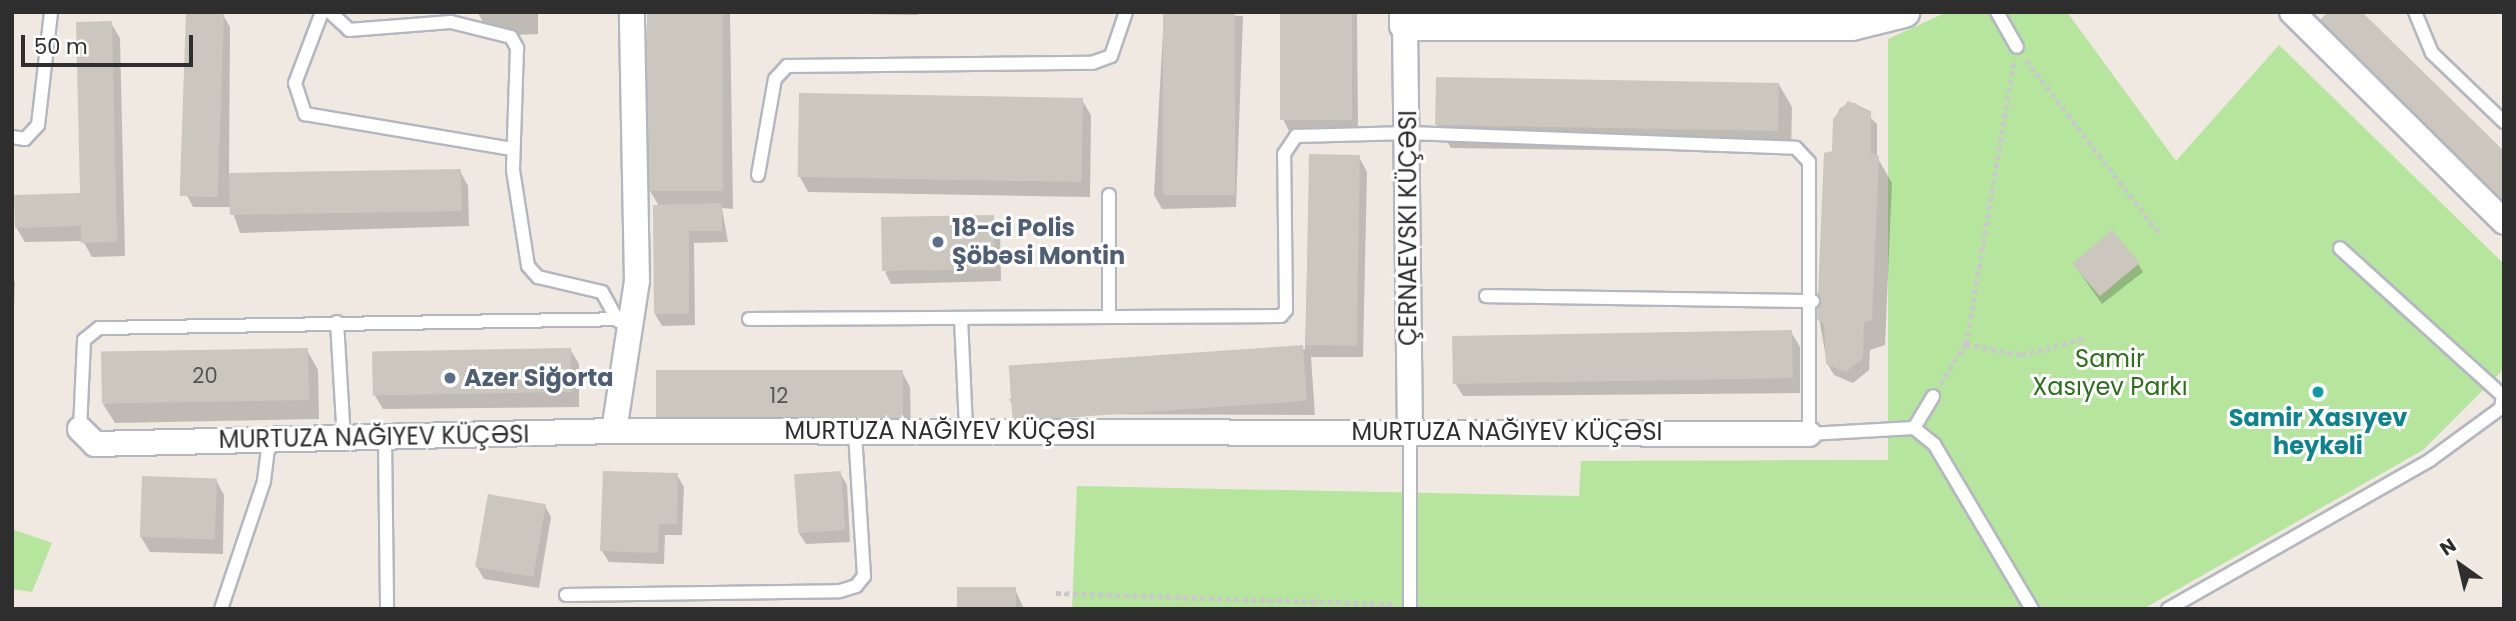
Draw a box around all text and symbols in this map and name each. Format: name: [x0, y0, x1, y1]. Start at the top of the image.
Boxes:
scale bar: [24, 21, 196, 65]
text: 50 m: [34, 32, 88, 61]
street label: ÇERNAEVSKI KÜÇƏSI: [1394, 110, 1422, 346]
place label: 18-ci Polis Şöbəsi Montin: [952, 214, 1125, 270]
marker: 18-ci Polis Şöbəsi Montin: [930, 234, 946, 250]
park label: Samir Xasıyev Parkı: [2032, 345, 2188, 401]
house number: 20: [192, 363, 218, 389]
place label: Azer Siğorta: [464, 364, 613, 392]
marker: Azer Siğorta: [442, 370, 458, 386]
house number: 12: [770, 383, 788, 409]
marker: Samir Xasıyev heykəli: [2310, 384, 2326, 400]
place label: Samir Xasıyev heykəli: [2229, 404, 2407, 460]
street label: MURTUZA NAĞIYEV KÜÇƏSI: [785, 417, 1095, 445]
street label: MURTUZA NAĞIYEV KÜÇƏSI: [1352, 418, 1662, 446]
street label: MURTUZA NAĞIYEV KÜÇƏSI: [218, 420, 530, 454]
north arrow: [2425, 530, 2495, 600]
text: N: [2434, 532, 2461, 562]

